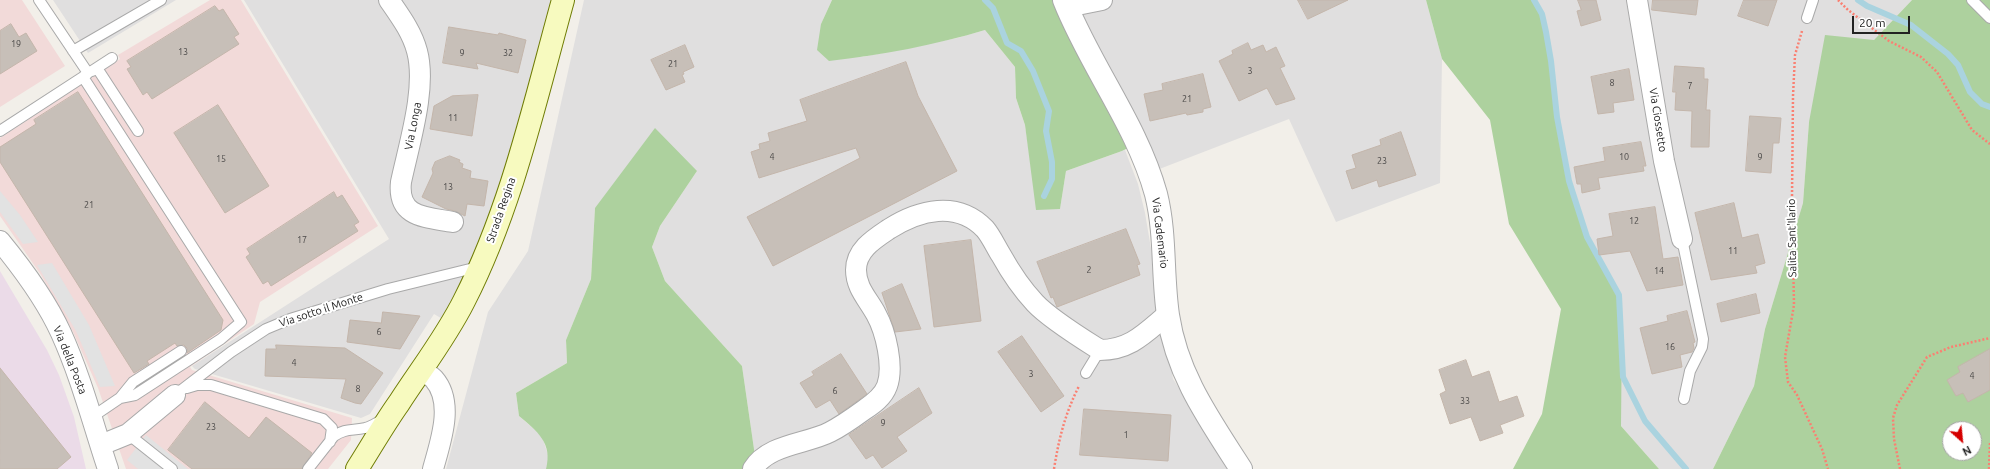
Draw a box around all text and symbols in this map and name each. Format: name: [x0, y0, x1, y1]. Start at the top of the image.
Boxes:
scale bar: [1854, 8, 1912, 34]
text: 20 m: [1859, 16, 1886, 29]
house number: 19: [11, 39, 21, 49]
house number: 13: [178, 47, 188, 57]
house number: 9: [459, 48, 465, 58]
house number: 32: [503, 48, 513, 58]
house number: 21: [668, 59, 678, 69]
house number: 3: [1247, 66, 1253, 76]
house number: 8: [1609, 78, 1615, 88]
house number: 7: [1687, 81, 1693, 91]
street label: Via Ciossetto: [1646, 87, 1670, 153]
house number: 21: [1182, 94, 1192, 104]
street label: Via Longa: [402, 101, 424, 151]
house number: 11: [448, 113, 458, 123]
house number: 4: [769, 152, 775, 162]
house number: 10: [1619, 152, 1629, 162]
house number: 9: [1757, 152, 1763, 162]
house number: 15: [216, 154, 226, 164]
house number: 23: [1377, 156, 1387, 166]
street label: Strada Regina: [484, 176, 518, 244]
house number: 13: [443, 182, 453, 192]
street label: Via Cademario: [1149, 197, 1171, 269]
street label: Salita Sant'Ilario: [1785, 198, 1799, 278]
house number: 21: [84, 200, 94, 210]
house number: 12: [1629, 216, 1639, 226]
house number: 17: [297, 235, 307, 245]
house number: 11: [1728, 246, 1738, 256]
house number: 2: [1086, 265, 1092, 275]
house number: 14: [1654, 266, 1664, 276]
street label: Via sotto il Monte: [277, 290, 365, 330]
street label: Via della Posta: [50, 324, 90, 396]
house number: 6: [376, 327, 382, 337]
house number: 16: [1665, 342, 1675, 352]
house number: 4: [291, 358, 297, 368]
house number: 3: [1028, 369, 1034, 379]
house number: 4: [1969, 371, 1975, 381]
house number: 8: [355, 384, 361, 394]
house number: 6: [832, 386, 838, 396]
house number: 33: [1460, 396, 1470, 406]
house number: 9: [880, 418, 886, 428]
north arrow: [1942, 421, 1982, 461]
house number: 23: [206, 422, 216, 432]
house number: 1: [1123, 430, 1129, 440]
text: N: [1961, 444, 1973, 458]

